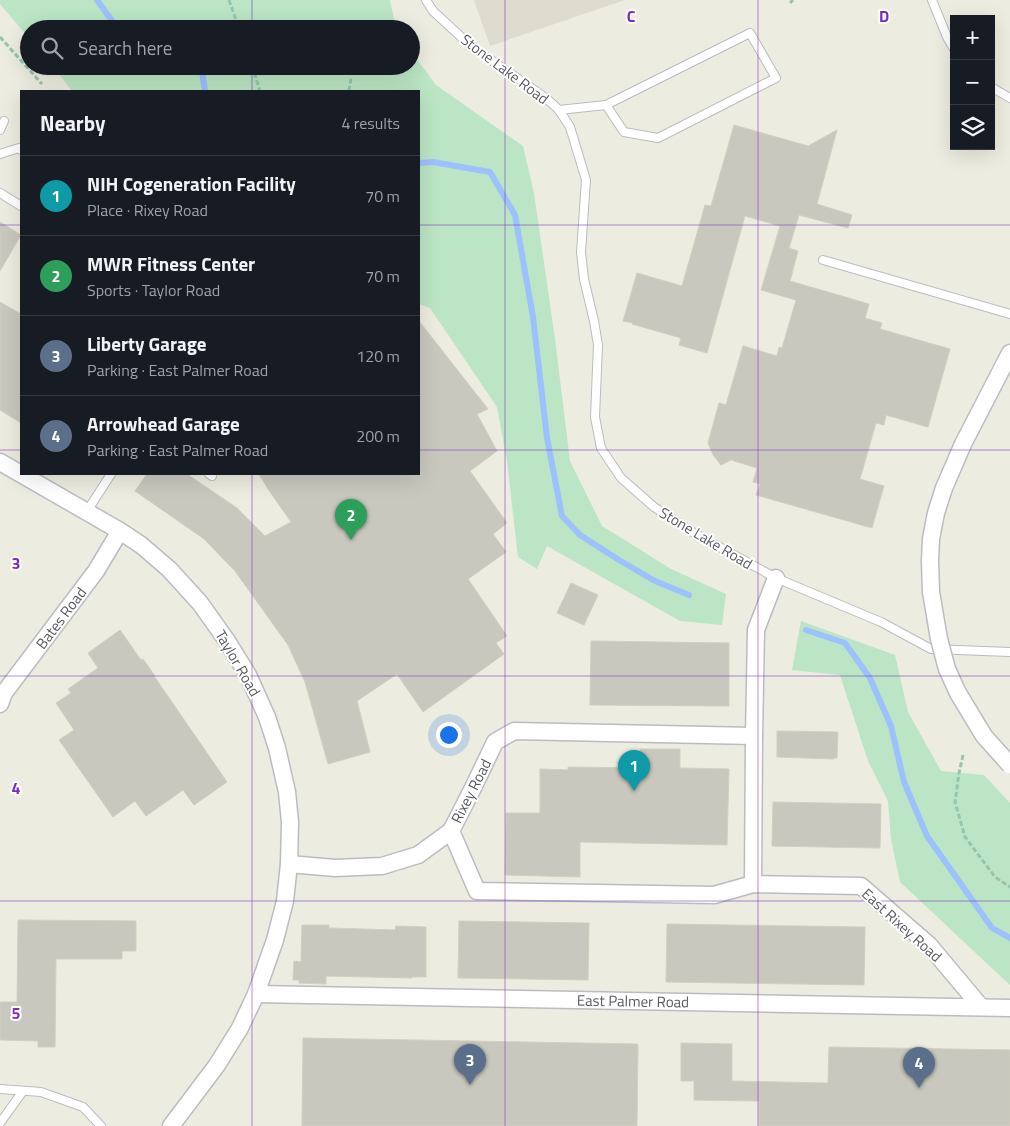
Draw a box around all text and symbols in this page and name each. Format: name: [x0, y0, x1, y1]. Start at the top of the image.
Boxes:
text: C: [627, 4, 636, 28]
text: D: [879, 4, 889, 28]
map controls: [950, 15, 995, 150]
button: +: [950, 15, 995, 60]
search box: [20, 20, 420, 75]
street label: Stone Lake Road: [456, 28, 554, 110]
text: Search here: [78, 33, 172, 62]
icon: search: [38, 34, 66, 62]
button: −: [950, 60, 995, 105]
button: layers: [950, 105, 995, 150]
text: Nearby: [40, 107, 105, 139]
text: 4 results: [341, 111, 400, 135]
text: NIH Cogeneration Facility: [87, 169, 296, 198]
text: 1: [52, 184, 60, 208]
text: 70 m: [365, 184, 400, 208]
text: Place · Rixey Road: [87, 198, 208, 222]
text: MWR Fitness Center: [87, 249, 255, 278]
text: 2: [52, 264, 60, 288]
text: 70 m: [365, 264, 400, 288]
text: Sports · Taylor Road: [87, 278, 220, 302]
text: Liberty Garage: [87, 329, 207, 358]
text: 3: [52, 344, 60, 368]
text: 120 m: [356, 344, 400, 368]
text: Parking · East Palmer Road: [87, 358, 268, 382]
text: Arrowhead Garage: [87, 409, 240, 438]
text: 4: [52, 424, 60, 448]
text: 200 m: [356, 424, 400, 448]
text: Parking · East Palmer Road: [87, 438, 268, 462]
pin: 2: [335, 499, 367, 540]
street label: Stone Lake Road: [655, 501, 757, 575]
text: 3: [12, 551, 20, 575]
street label: Bates Road: [30, 582, 92, 654]
street label: Taylor Road: [210, 625, 266, 701]
your location: [436, 722, 462, 748]
pin: 1: [618, 750, 650, 791]
street label: Rixey Road: [445, 755, 497, 827]
text: 4: [12, 776, 21, 800]
street label: East Rixey Road: [857, 883, 947, 967]
street label: East Palmer Road: [577, 989, 689, 1013]
text: 5: [12, 1001, 21, 1025]
pin: 3: [454, 1044, 486, 1085]
pin: 4: [903, 1047, 935, 1088]

